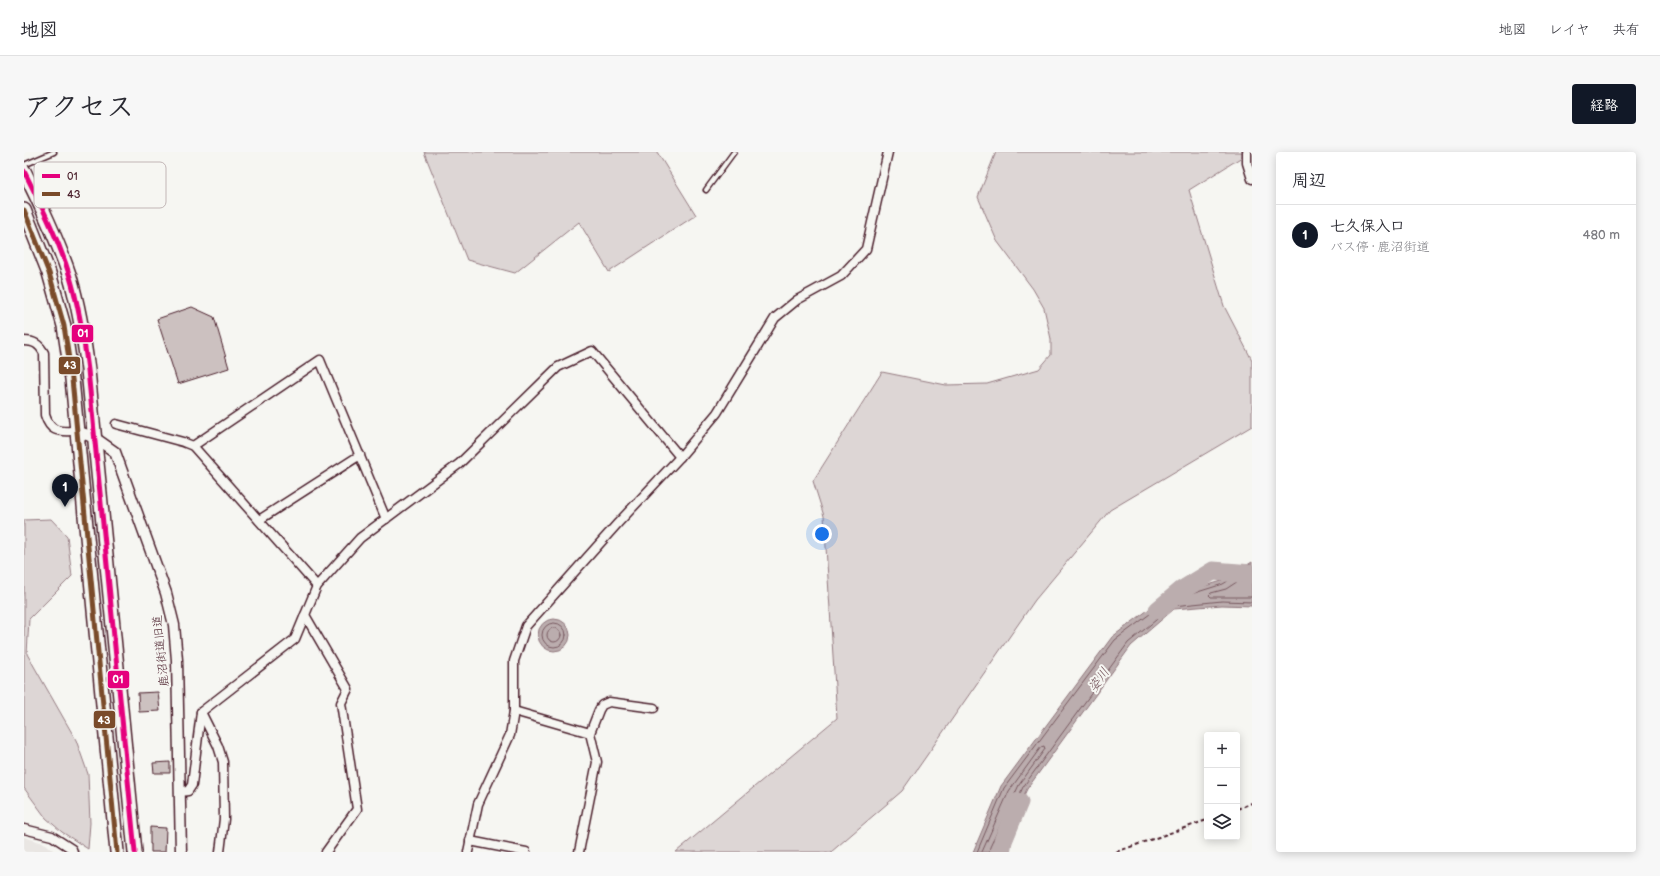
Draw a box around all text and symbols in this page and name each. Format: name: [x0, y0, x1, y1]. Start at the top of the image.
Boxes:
text: 地図: [20, 19, 58, 42]
text: 地図: [1499, 21, 1527, 38]
text: レイヤ: [1549, 21, 1590, 38]
text: 共有: [1612, 21, 1640, 38]
button: 経路: [1572, 84, 1636, 124]
text: アクセス: [24, 91, 134, 124]
legend: [34, 162, 166, 208]
text: 01: [67, 170, 78, 183]
text: 周辺: [1292, 171, 1326, 191]
text: 43: [67, 188, 81, 201]
text: 七久保入口: [1330, 217, 1405, 236]
text: 1: [1302, 227, 1308, 243]
text: 480 m: [1583, 227, 1620, 243]
text: バス停 · 鹿沼街道: [1330, 239, 1429, 255]
line badge: 01: [71, 324, 94, 343]
text: 01: [77, 327, 89, 340]
line badge: 43: [58, 356, 81, 375]
text: 43: [64, 359, 77, 372]
pin: 1: [52, 474, 78, 507]
your location: [812, 524, 832, 544]
street label: 鹿沼街道旧道: [150, 614, 172, 688]
water label: 姿川: [1085, 665, 1113, 695]
line badge: 01: [107, 670, 130, 689]
text: 01: [112, 673, 124, 686]
line badge: 43: [93, 710, 116, 729]
text: 43: [98, 714, 111, 727]
map controls: [1204, 732, 1240, 840]
button: +: [1204, 732, 1240, 768]
button: −: [1204, 768, 1240, 804]
button: layers: [1204, 804, 1240, 840]

